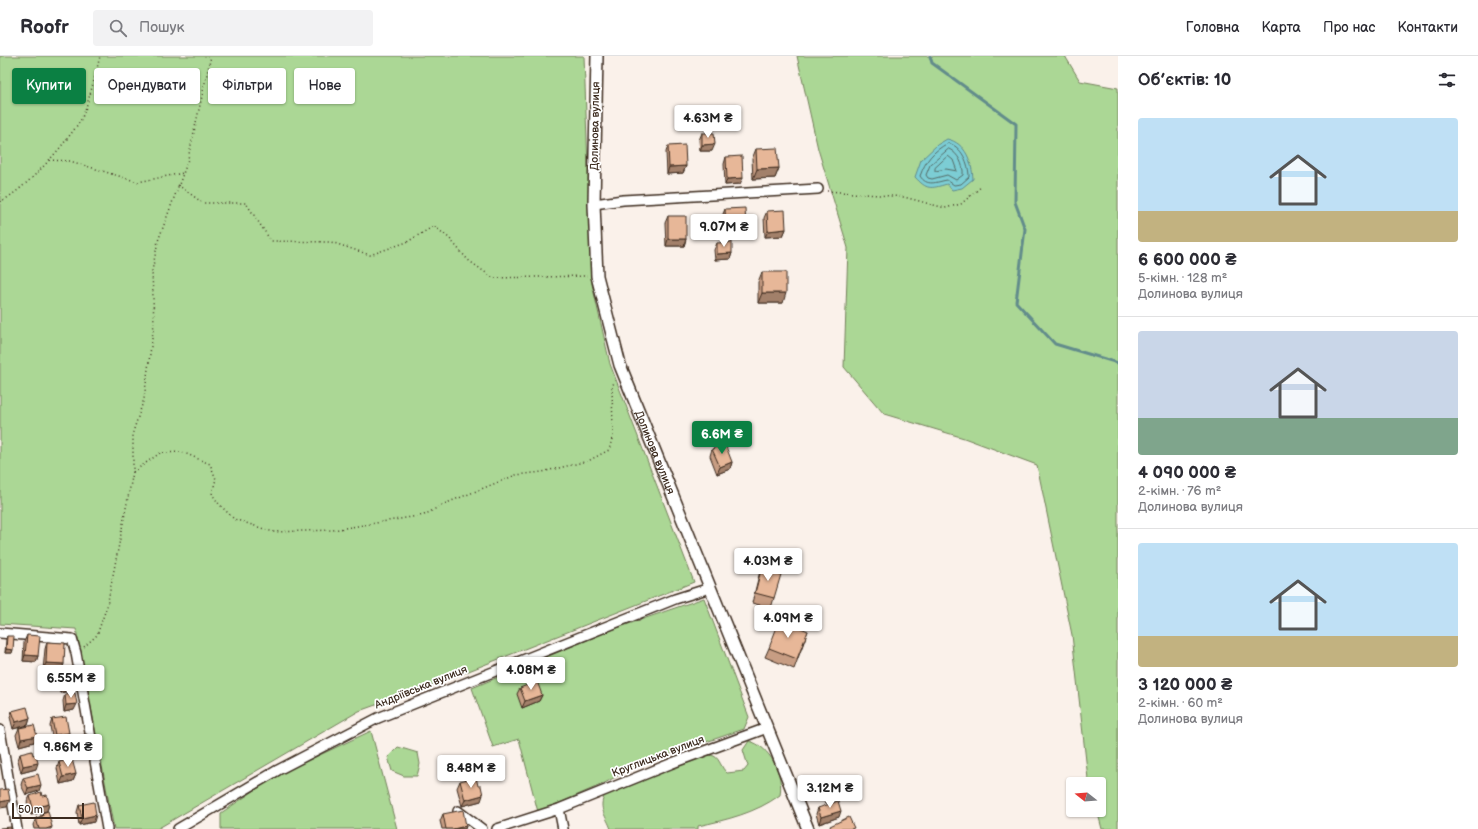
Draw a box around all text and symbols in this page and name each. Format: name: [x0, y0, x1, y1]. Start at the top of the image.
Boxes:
search box: [93, 10, 373, 46]
text: Roofr: [20, 16, 69, 39]
icon: search: [107, 17, 129, 39]
text: Пошук: [139, 18, 184, 37]
text: Головна: [1186, 19, 1239, 36]
text: Карта: [1261, 19, 1301, 36]
text: Про нас: [1323, 19, 1375, 36]
text: Контакти: [1397, 19, 1458, 36]
chip: Купити: [12, 68, 86, 104]
chip: Орендувати: [94, 68, 200, 104]
chip: Фільтри: [208, 68, 286, 104]
chip: Нове: [294, 68, 355, 104]
icon: filters: [1436, 69, 1458, 91]
text: Об’єктів: 10: [1138, 70, 1231, 90]
street label: Долинова вулиця: [588, 81, 602, 171]
pin: 4.63M ₴: [671, 105, 745, 139]
text: 4.63M ₴: [683, 110, 733, 126]
icon: home: [1262, 144, 1334, 216]
pin: 9.07M ₴: [687, 214, 761, 248]
text: 9.07M ₴: [699, 219, 749, 235]
text: 6 600 000 ₴: [1138, 250, 1237, 270]
text: 5-кімн. · 128 m²: [1138, 270, 1227, 286]
text: Долинова вулиця: [1138, 286, 1243, 302]
icon: home: [1262, 357, 1334, 429]
street label: Долинова вулиця: [633, 408, 678, 496]
pin: 6.6M ₴: [689, 421, 755, 455]
text: 6.6M ₴: [701, 426, 743, 442]
text: 4 090 000 ₴: [1138, 463, 1236, 483]
text: 2-кімн. · 76 m²: [1138, 483, 1221, 499]
text: Долинова вулиця: [1138, 499, 1243, 515]
pin: 4.03M ₴: [731, 548, 805, 582]
text: 4.03M ₴: [743, 553, 793, 569]
icon: home: [1262, 569, 1334, 641]
pin: 4.09M ₴: [751, 605, 825, 639]
text: 4.09M ₴: [763, 610, 813, 626]
pin: 4.08M ₴: [494, 657, 568, 691]
street label: Андріївська вулиця: [372, 662, 469, 712]
text: 4.08M ₴: [506, 662, 556, 678]
pin: 6.55M ₴: [34, 665, 108, 699]
text: 6.55M ₴: [46, 670, 96, 686]
text: 3 120 000 ₴: [1138, 675, 1232, 695]
text: 2-кімн. · 60 m²: [1138, 695, 1223, 711]
text: Долинова вулиця: [1138, 711, 1243, 727]
street label: Круглицька вулиця: [610, 732, 706, 780]
pin: 9.86M ₴: [31, 734, 105, 768]
text: 9.86M ₴: [43, 739, 93, 755]
pin: 8.48M ₴: [434, 755, 508, 789]
text: 8.48M ₴: [446, 760, 496, 776]
pin: 3.12M ₴: [793, 775, 867, 809]
north arrow: [1066, 777, 1106, 817]
map controls: [1066, 777, 1106, 817]
text: 3.12M ₴: [806, 780, 854, 796]
scale bar: [12, 801, 84, 820]
text: 50 m: [18, 803, 43, 816]

